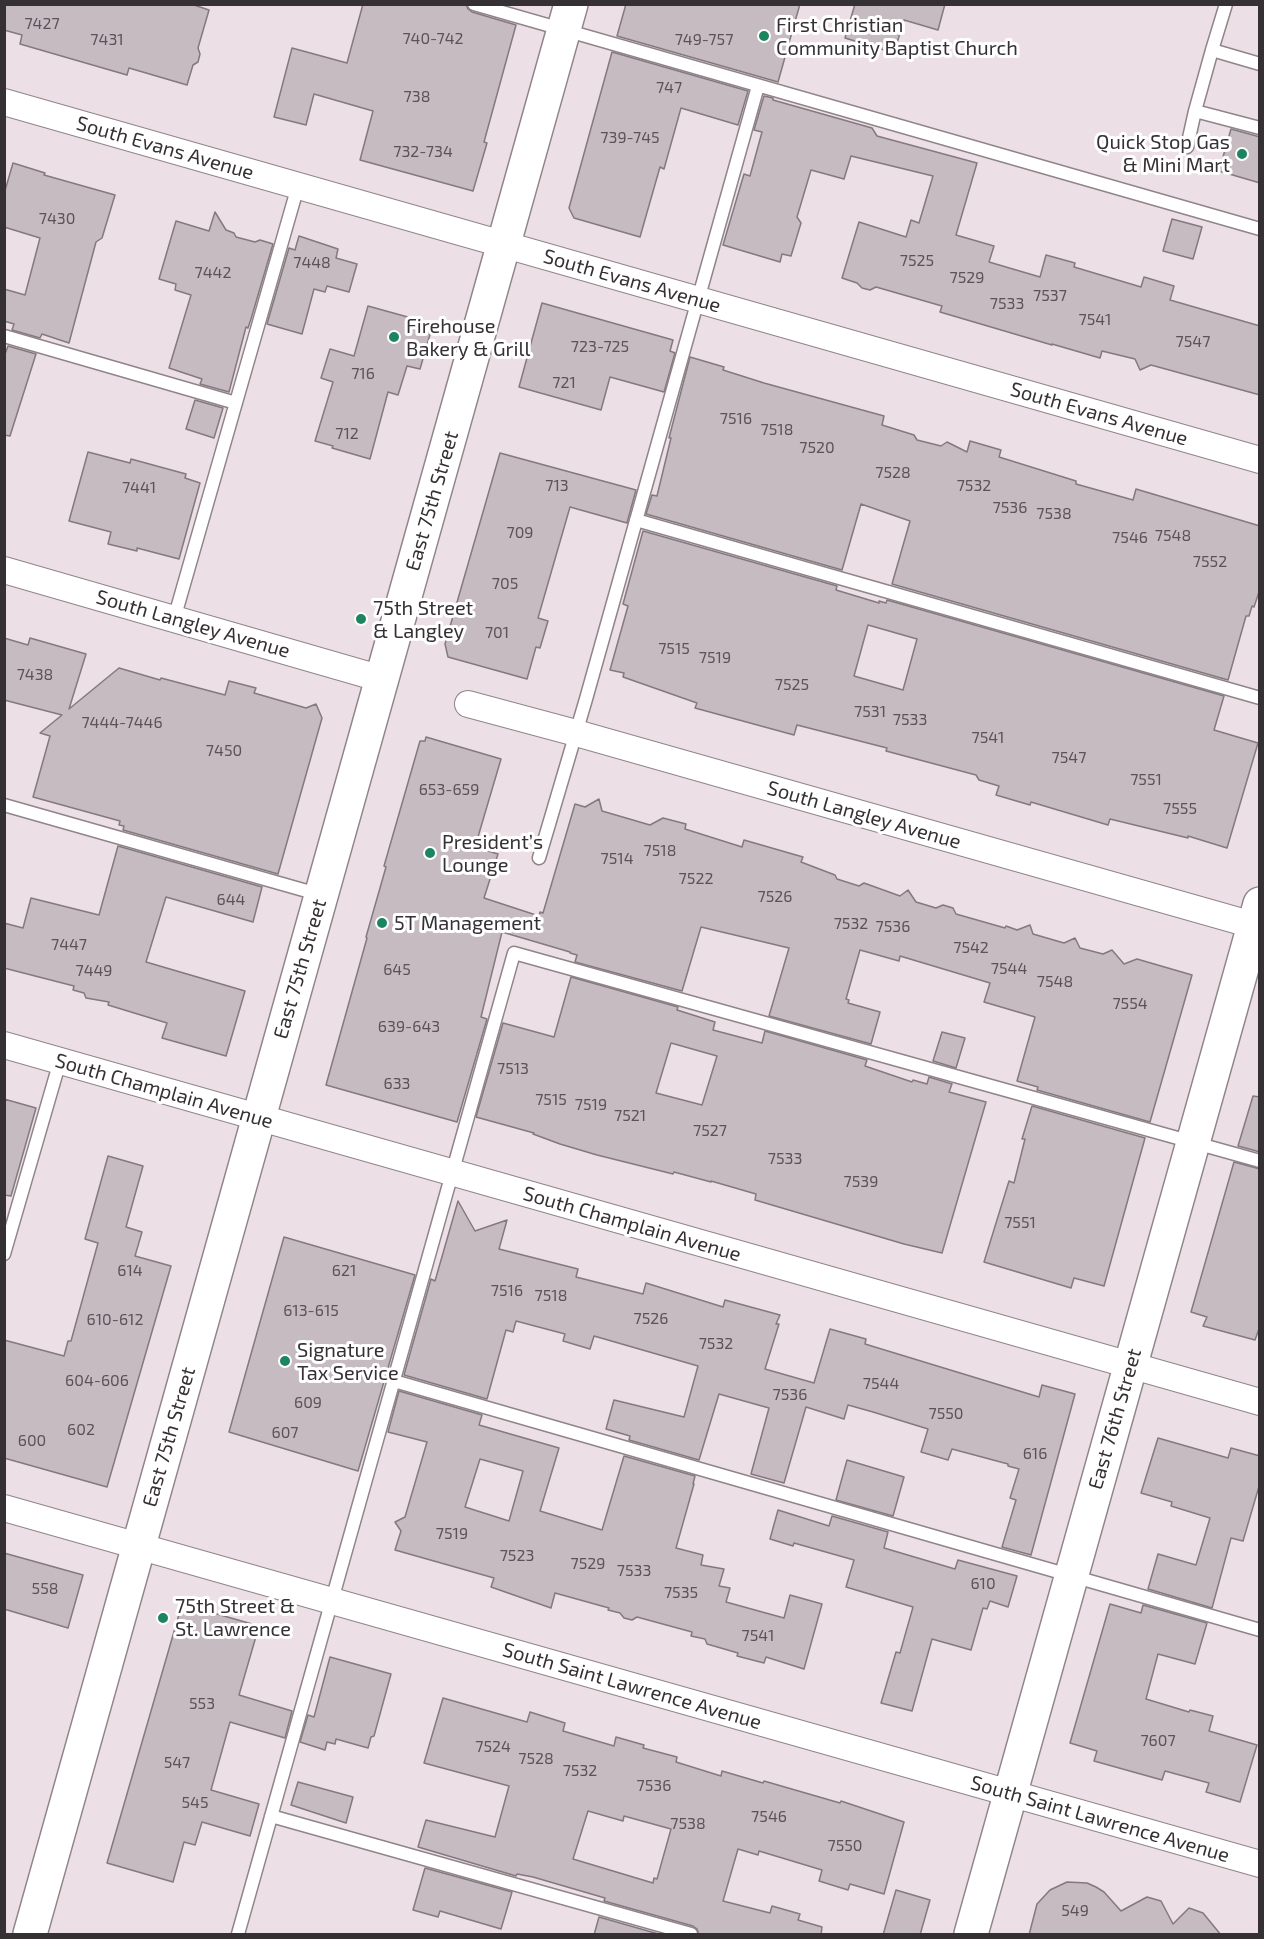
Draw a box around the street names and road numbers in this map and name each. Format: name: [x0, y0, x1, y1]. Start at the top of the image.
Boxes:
street label: South Evans Avenue: [73, 111, 257, 185]
street label: South Evans Avenue: [540, 244, 724, 318]
street label: South Evans Avenue: [1007, 377, 1191, 451]
street label: East 75th Street: [401, 428, 463, 574]
street label: South Langley Avenue: [93, 585, 293, 663]
street label: South Langley Avenue: [764, 776, 964, 854]
street label: East 75th Street: [269, 896, 331, 1042]
street label: South Champlain Avenue: [52, 1048, 276, 1134]
street label: South Champlain Avenue: [520, 1181, 744, 1267]
street label: East 76th Street: [1083, 1346, 1147, 1492]
street label: East 75th Street: [138, 1364, 200, 1510]
street label: South Saint Lawrence Avenue: [500, 1637, 764, 1735]
street label: South Saint Lawrence Avenue: [968, 1770, 1232, 1868]

